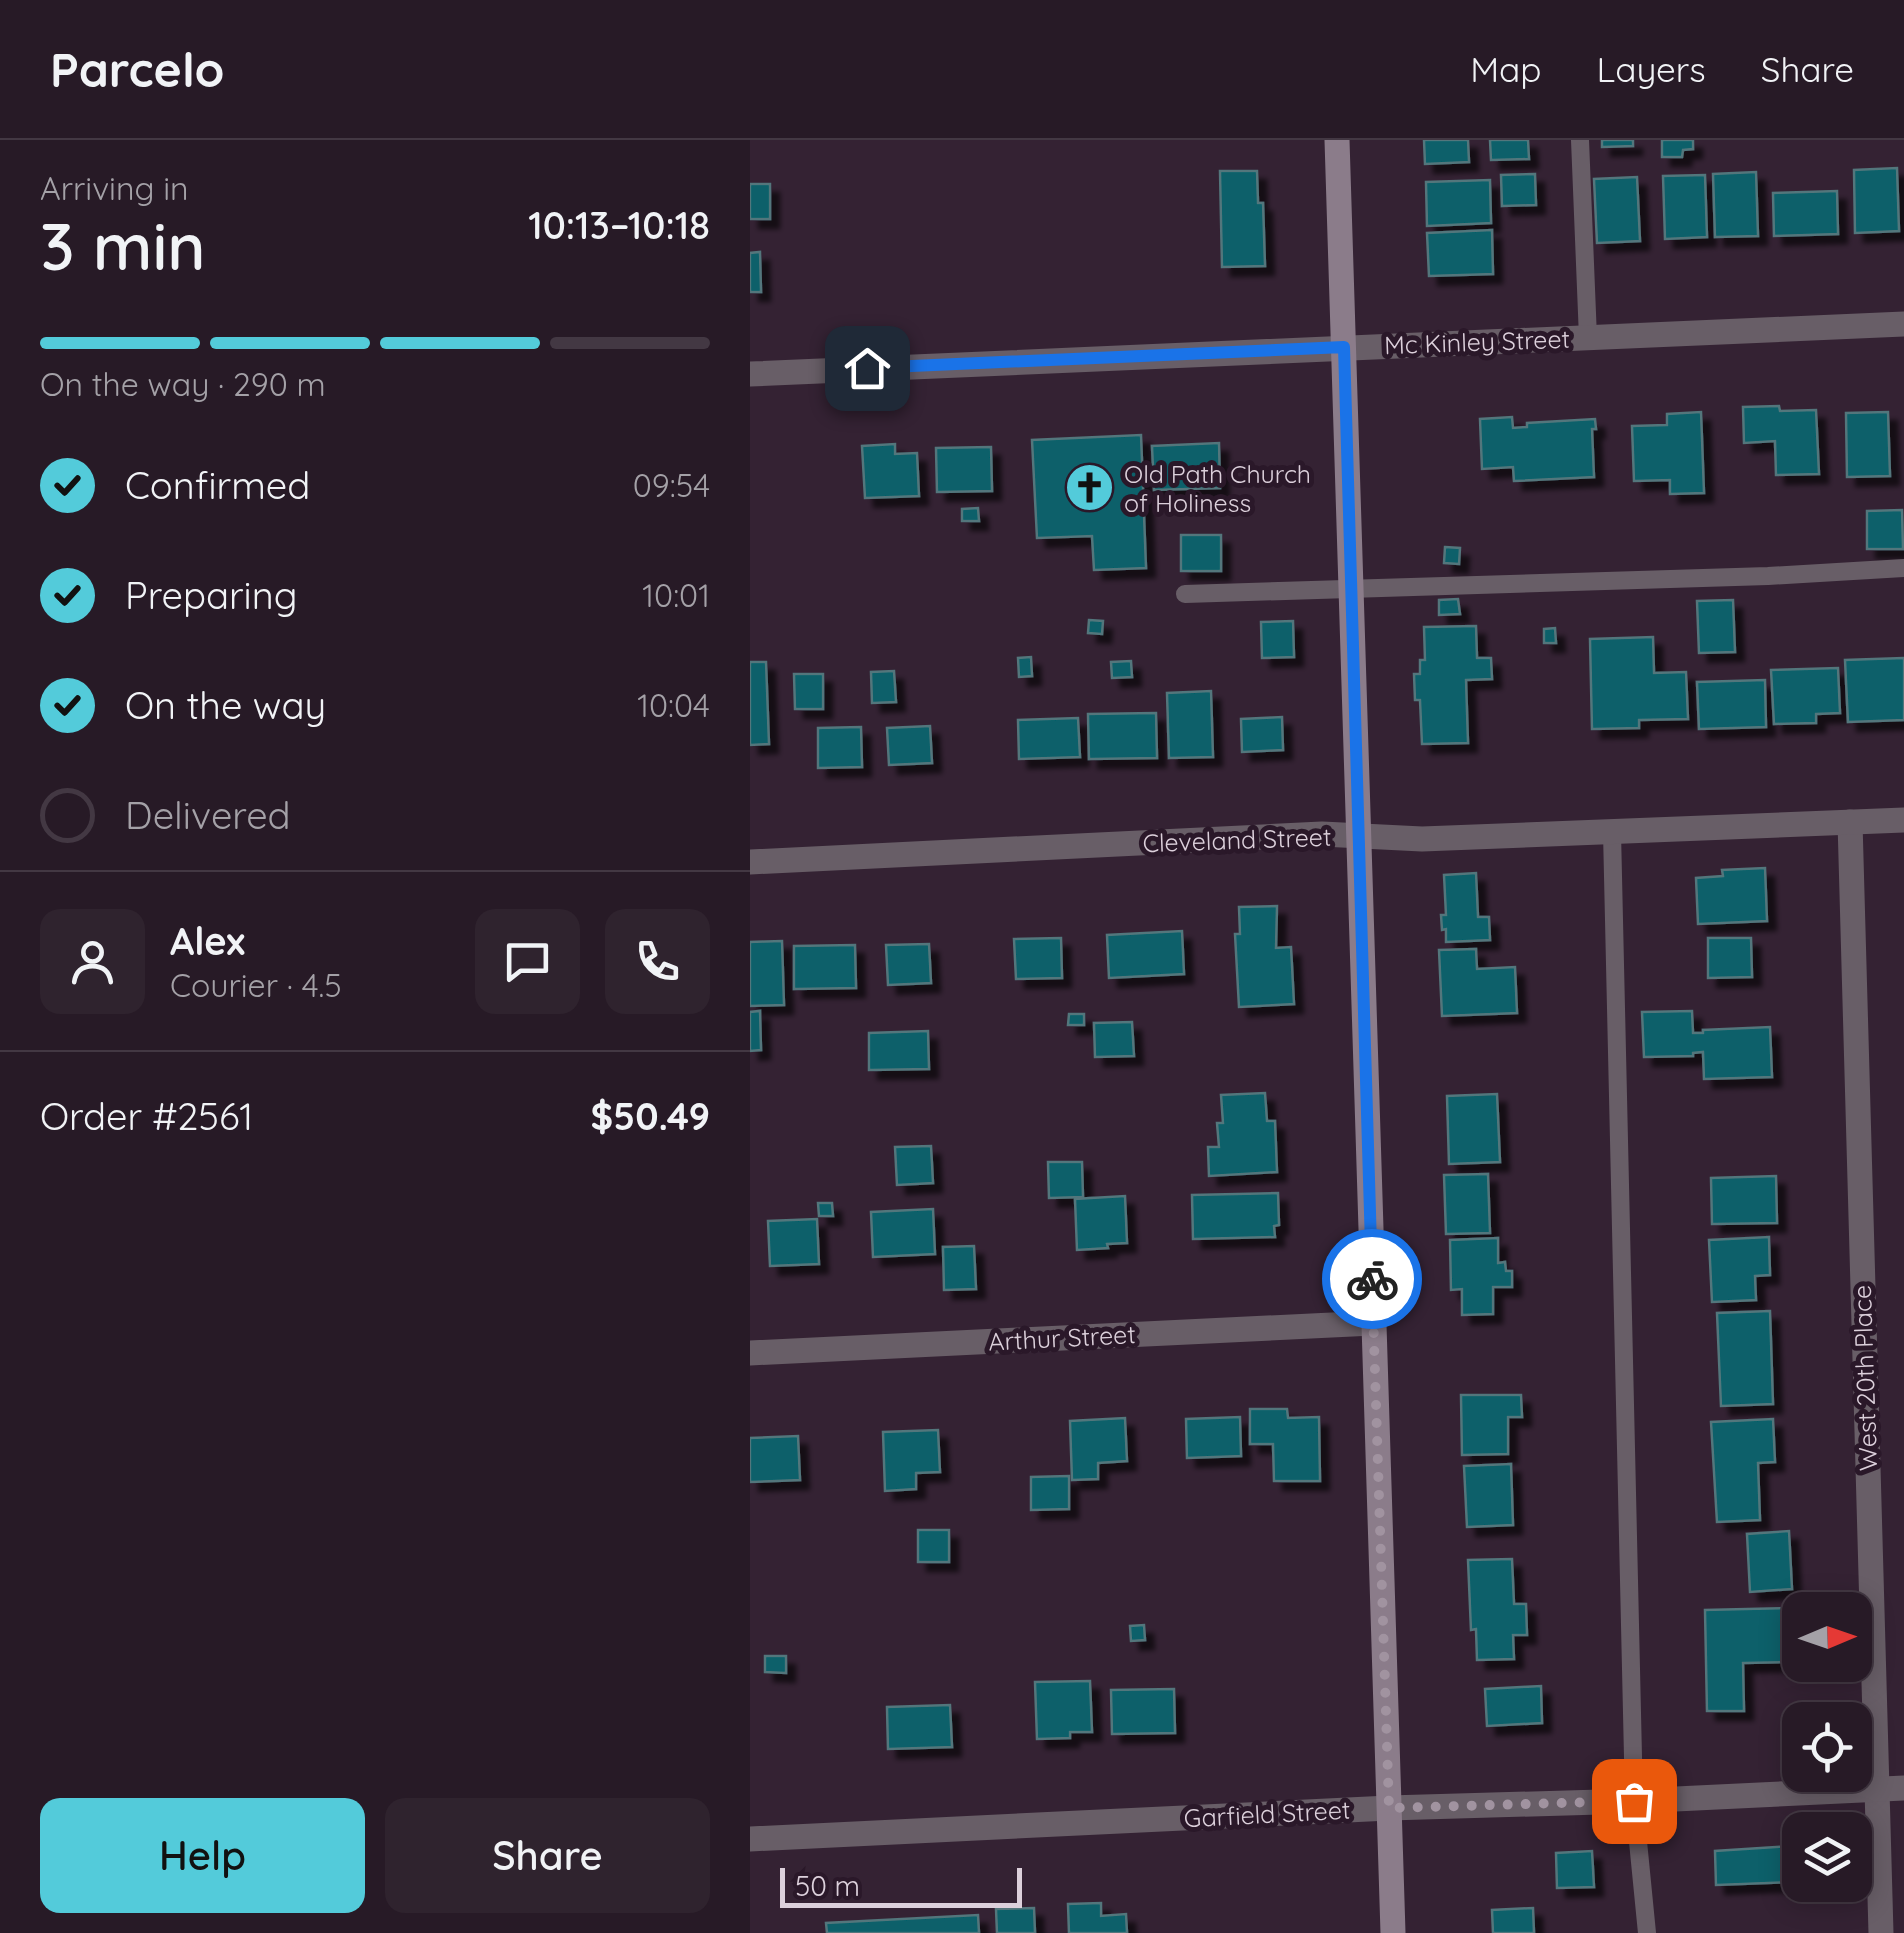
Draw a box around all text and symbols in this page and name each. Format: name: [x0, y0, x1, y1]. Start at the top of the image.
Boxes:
text: Parcelo: [50, 39, 224, 99]
text: Map: [1470, 47, 1542, 91]
text: Layers: [1597, 47, 1706, 91]
text: Share: [1761, 47, 1854, 91]
text: Arriving in: [40, 168, 189, 208]
text: 10:13–10:18: [528, 201, 710, 249]
text: 3 min: [40, 205, 206, 286]
street label: Mc Kinley Street: [1384, 323, 1570, 360]
pin: [825, 326, 910, 411]
icon: home: [840, 341, 895, 396]
text: On the way · 290 m: [40, 364, 326, 404]
icon: check: [40, 458, 95, 513]
place label: Old Path Church of Holiness: [1124, 458, 1311, 518]
text: Confirmed: [125, 461, 310, 509]
church icon: Old Path Church of Holiness: [1063, 462, 1115, 514]
text: 09:54: [633, 465, 710, 505]
icon: check: [40, 568, 95, 623]
text: Preparing: [125, 571, 297, 619]
text: 10:01: [642, 575, 710, 615]
icon: check: [40, 678, 95, 733]
text: On the way: [125, 681, 326, 729]
text: 10:04: [637, 685, 710, 725]
text: Delivered: [125, 791, 291, 839]
street label: Cleveland Street: [1142, 821, 1332, 858]
button: person: [40, 909, 145, 1014]
button: chat: [475, 909, 580, 1014]
button: phone: [605, 909, 710, 1014]
text: Alex: [170, 917, 245, 965]
text: Courier · 4.5: [170, 965, 342, 1005]
text: Order #2561: [40, 1092, 253, 1140]
text: $50.49: [591, 1092, 710, 1140]
courier: [1322, 1229, 1422, 1329]
icon: bike: [1345, 1252, 1400, 1307]
street label: West 20th Place: [1846, 1285, 1883, 1472]
street label: Arthur Street: [988, 1318, 1136, 1357]
north arrow: [1782, 1592, 1872, 1682]
map controls: [1782, 1592, 1872, 1902]
button: locate: [1782, 1702, 1872, 1792]
pin: [1592, 1759, 1677, 1844]
icon: bag: [1607, 1774, 1662, 1829]
street label: Garfield Street: [1183, 1794, 1351, 1833]
button: Help: [40, 1798, 365, 1913]
button: Share: [385, 1798, 710, 1913]
button: layers: [1782, 1812, 1872, 1902]
scale bar: [780, 1863, 1022, 1908]
text: 50 m: [795, 1868, 860, 1903]

